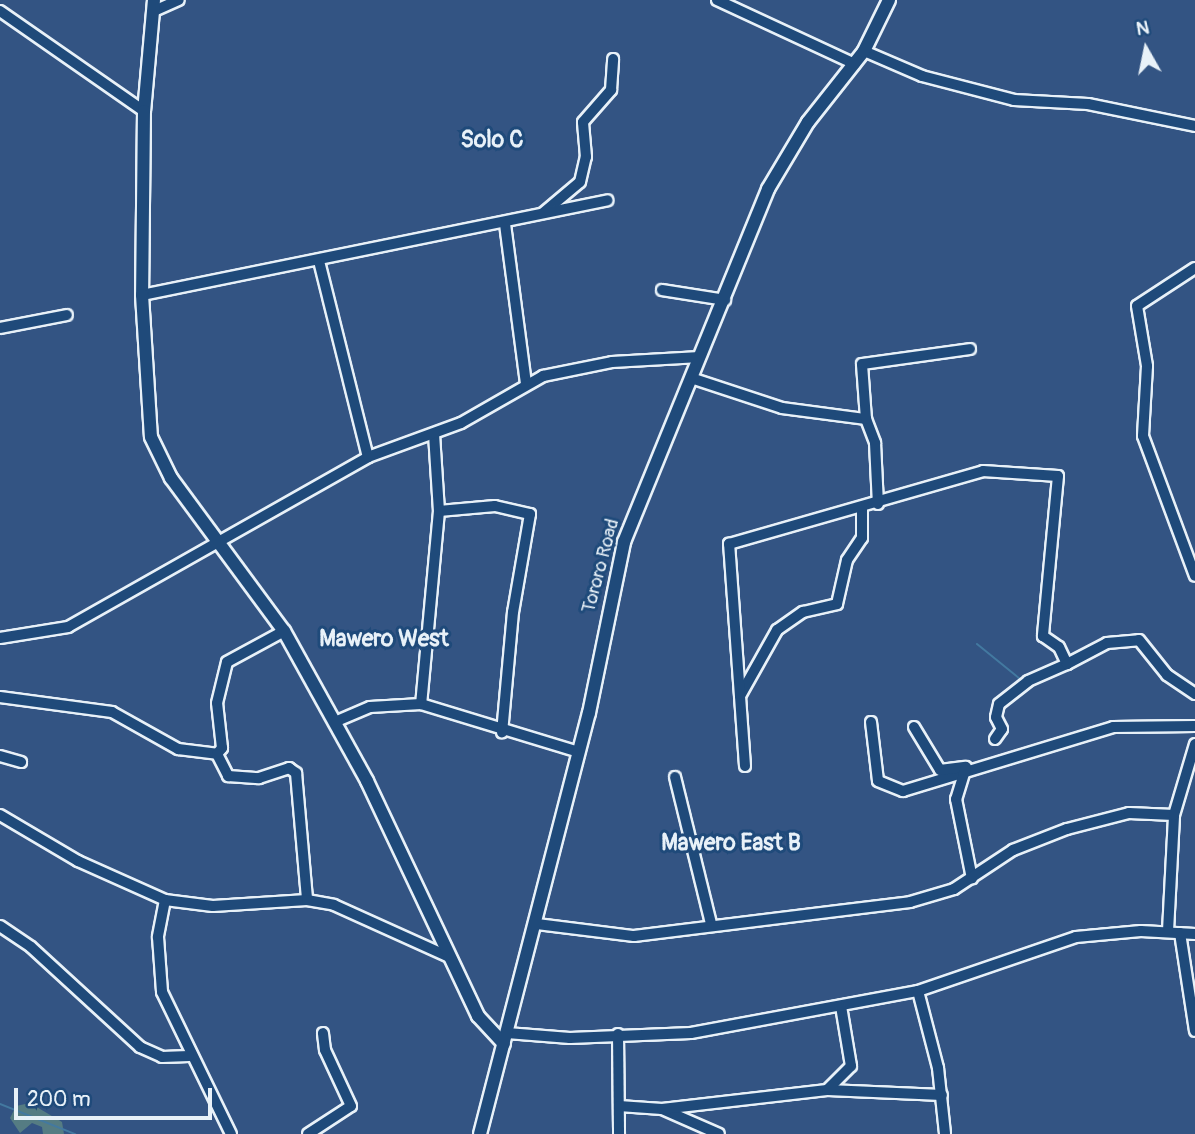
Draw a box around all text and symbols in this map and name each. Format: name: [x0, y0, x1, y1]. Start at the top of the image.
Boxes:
north arrow: [1111, 14, 1181, 84]
text: N: [1134, 15, 1151, 41]
district label: Solo C: [461, 126, 523, 154]
street label: Tororo Road: [577, 516, 625, 616]
district label: Mawero West: [319, 625, 449, 653]
district label: Mawero East B: [661, 829, 801, 857]
scale bar: [18, 1074, 215, 1118]
text: 200 m: [27, 1086, 91, 1113]

